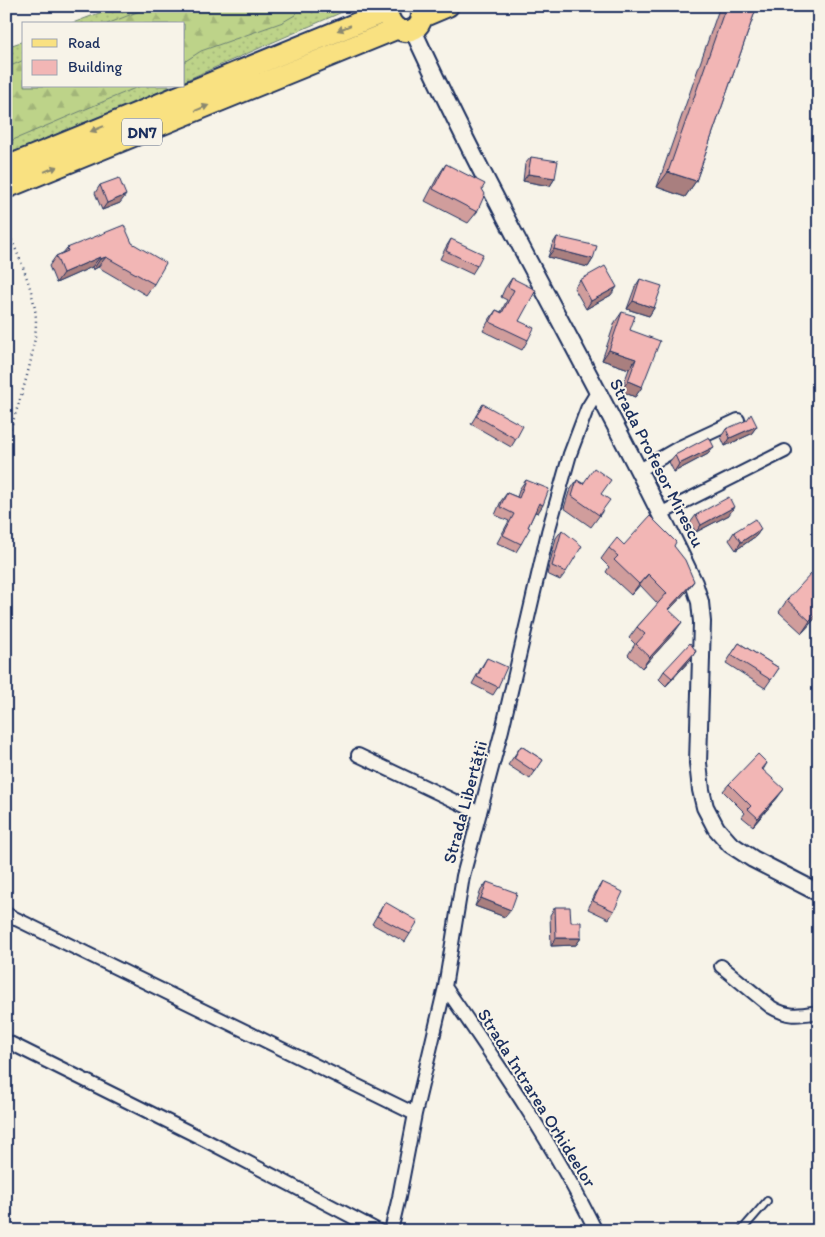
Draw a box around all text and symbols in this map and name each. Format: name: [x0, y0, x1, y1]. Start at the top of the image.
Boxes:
legend: [22, 22, 185, 88]
one-way arrow: [336, 24, 351, 32]
text: Road: [68, 34, 101, 52]
text: Building: [68, 58, 122, 76]
one-way arrow: [195, 104, 210, 112]
road number: DN7: [122, 118, 162, 146]
one-way arrow: [90, 126, 104, 134]
one-way arrow: [44, 165, 58, 173]
street label: Strada Profesor Mirescu: [605, 375, 709, 551]
street label: Strada Libertății: [438, 738, 492, 866]
street label: Strada Intrarea Orhideelor: [473, 1004, 602, 1192]

